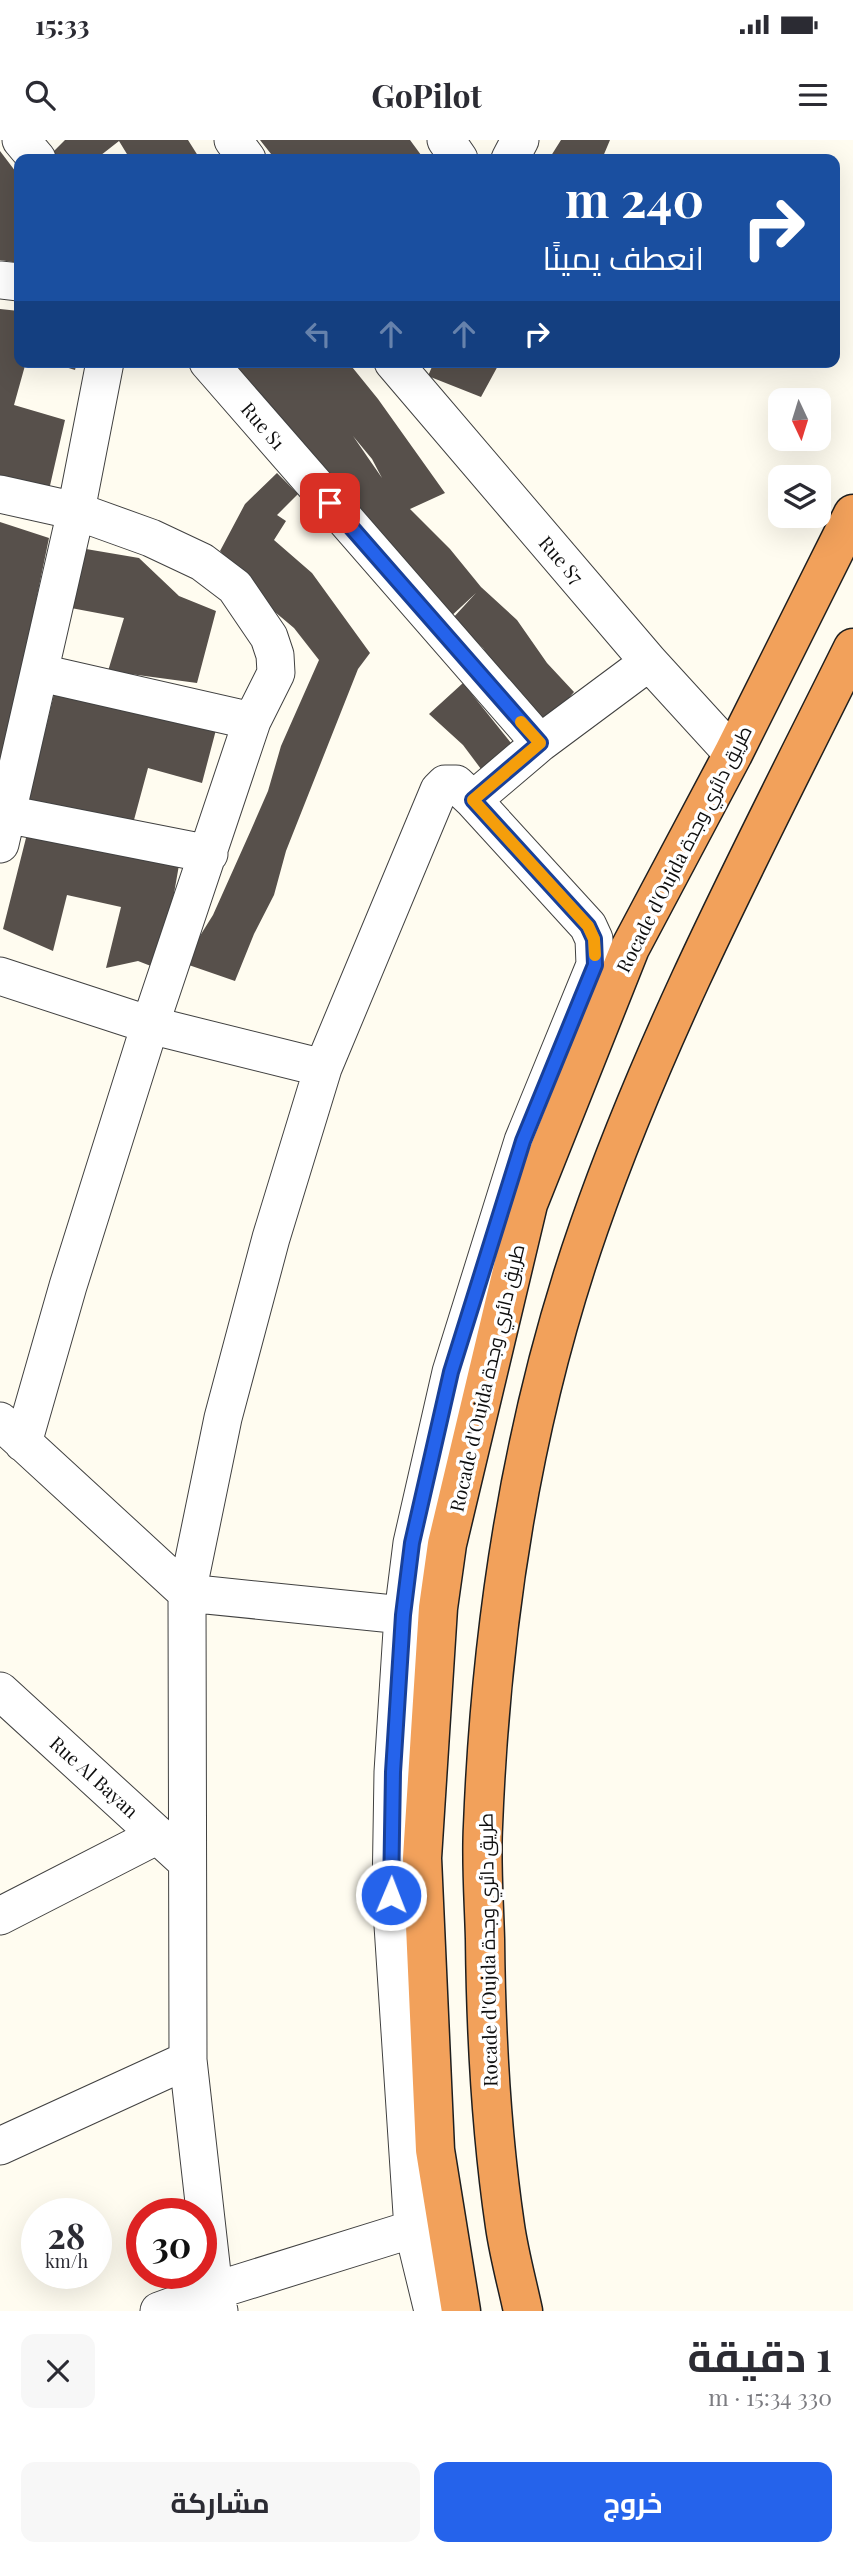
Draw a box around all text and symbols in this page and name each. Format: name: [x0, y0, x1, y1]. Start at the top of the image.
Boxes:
text: 15:33: [35, 7, 90, 42]
text: GoPilot: [371, 73, 482, 116]
icon: search: [21, 76, 59, 114]
icon: menu: [794, 76, 832, 114]
text: 240 m: [565, 165, 704, 230]
icon: right: [728, 182, 819, 273]
text: انعطف يمينًا: [542, 235, 704, 278]
icon: left: [299, 315, 337, 353]
icon: ahead: [372, 315, 410, 353]
icon: ahead: [445, 315, 483, 353]
icon: right: [518, 315, 556, 353]
north arrow: [768, 388, 831, 452]
map controls: [768, 388, 831, 528]
street label: Rue S1: [236, 396, 292, 455]
button: layers: [768, 465, 831, 528]
pin: [300, 473, 360, 533]
icon: arrive: [311, 484, 349, 522]
street label: Rue S7: [534, 530, 590, 589]
street label: Rocade d'Oujda طريق دائري وجدة: [609, 721, 760, 978]
street label: Rocade d'Oujda طريق دائري وجدة: [443, 1241, 532, 1515]
street label: Rue Al Bayan: [45, 1730, 145, 1823]
street label: Rocade d'Oujda طريق دائري وجدة: [472, 1813, 505, 2087]
position arrow: [354, 1858, 428, 1932]
speed limit sign: 30: [126, 2198, 217, 2289]
text: 28: [48, 2211, 85, 2258]
text: km/h: [45, 2249, 88, 2273]
text: 1 دقيقة: [687, 2327, 832, 2383]
button: close: [21, 2334, 95, 2408]
text: 330 m · 15:34: [708, 2381, 832, 2412]
button: مشاركة: [21, 2462, 420, 2542]
button: خروج: [434, 2462, 832, 2542]

